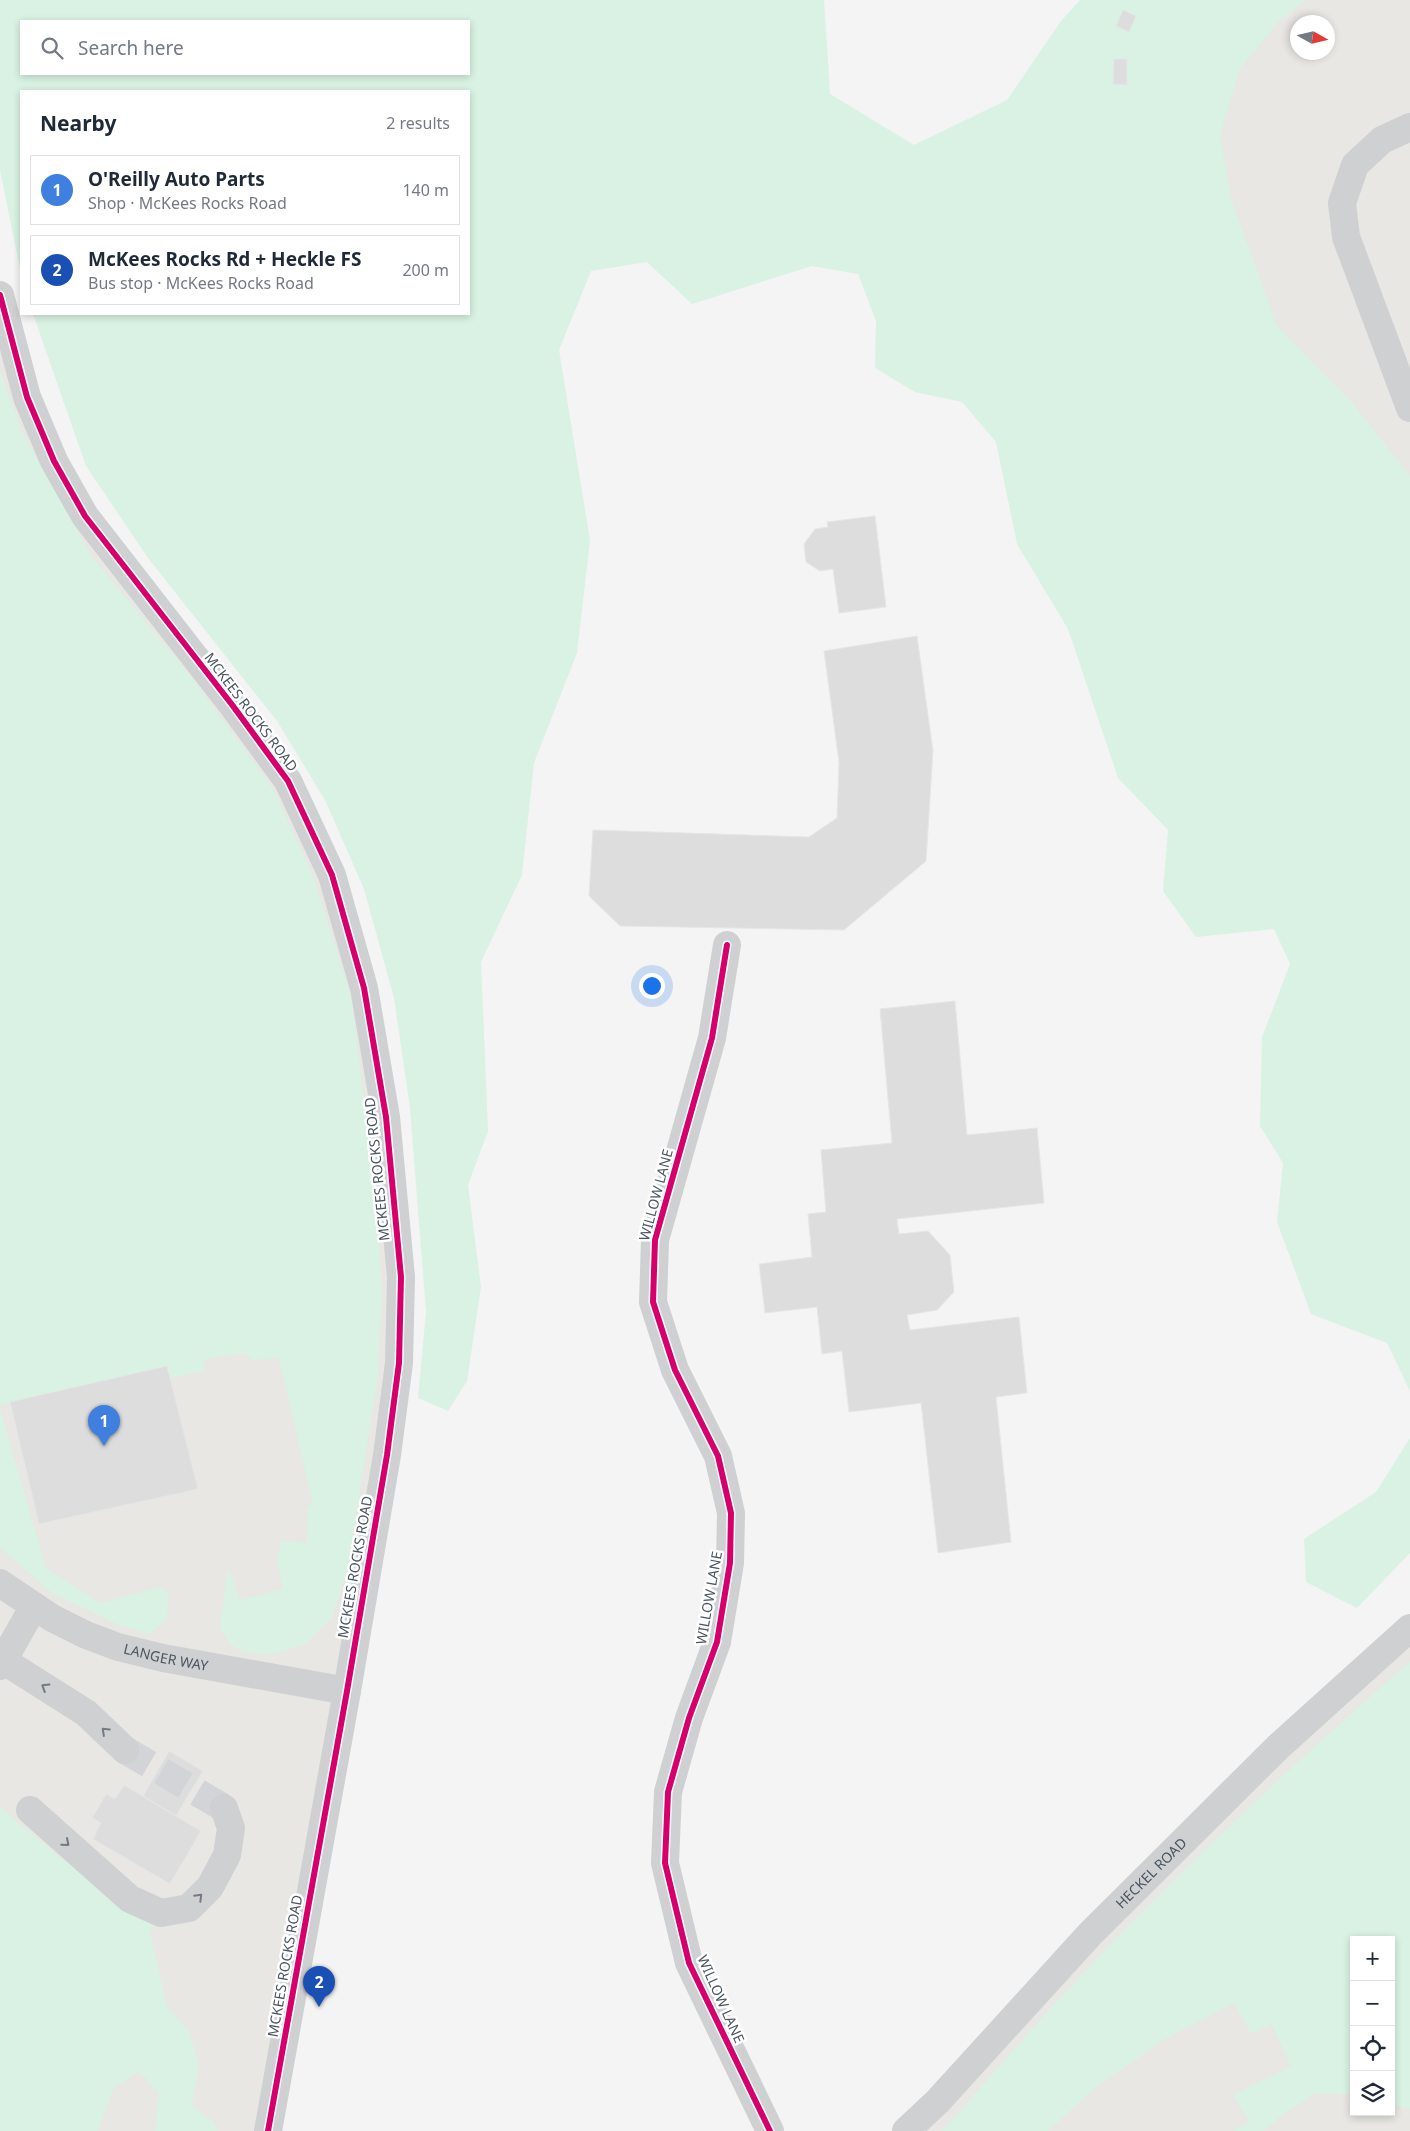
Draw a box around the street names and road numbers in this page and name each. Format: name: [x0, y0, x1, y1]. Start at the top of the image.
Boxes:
street label: MCKEES ROCKS ROAD: [200, 648, 302, 775]
street label: MCKEES ROCKS ROAD: [360, 1096, 393, 1242]
street label: WILLOW LANE: [634, 1147, 677, 1243]
street label: MCKEES ROCKS ROAD: [333, 1494, 376, 1640]
street label: WILLOW LANE: [691, 1550, 726, 1646]
street label: LANGER WAY: [122, 1639, 210, 1675]
street label: HECKEL ROAD: [1111, 1833, 1191, 1912]
street label: MCKEES ROCKS ROAD: [263, 1893, 306, 2039]
street label: WILLOW LANE: [694, 1952, 749, 2046]

